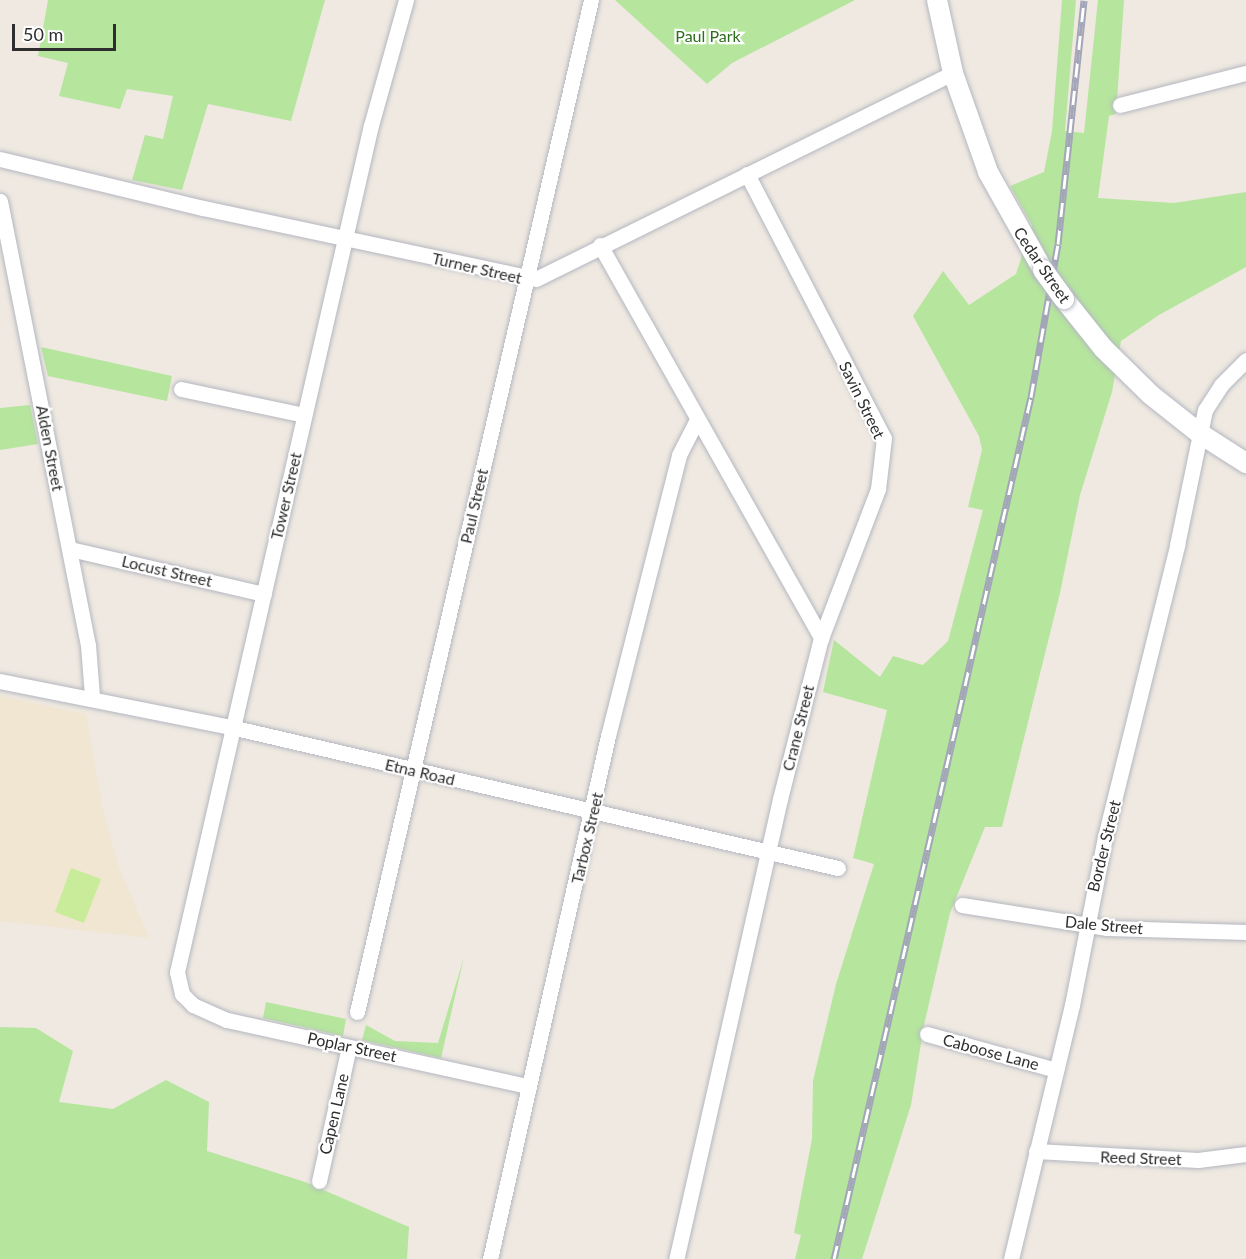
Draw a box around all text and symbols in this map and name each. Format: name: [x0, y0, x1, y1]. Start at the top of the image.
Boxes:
scale bar: [15, 12, 118, 50]
text: 50 m: [23, 23, 63, 45]
park label: Paul Park: [675, 26, 741, 46]
street label: Cedar Street: [1009, 223, 1075, 307]
street label: Turner Street: [430, 248, 524, 288]
street label: Savin Street: [835, 358, 889, 442]
street label: Alden Street: [32, 403, 68, 493]
street label: Tower Street: [267, 450, 305, 542]
street label: Paul Street: [456, 467, 492, 545]
street label: Locust Street: [120, 551, 214, 591]
street label: Crane Street: [778, 683, 818, 773]
street label: Etna Road: [383, 755, 457, 789]
street label: Tarbox Street: [567, 790, 607, 886]
street label: Border Street: [1083, 798, 1125, 894]
street label: Dale Street: [1064, 912, 1144, 938]
street label: Poplar Street: [305, 1028, 399, 1066]
street label: Caboose Lane: [941, 1030, 1041, 1074]
street label: Capen Lane: [315, 1072, 353, 1156]
street label: Reed Street: [1100, 1147, 1182, 1169]

